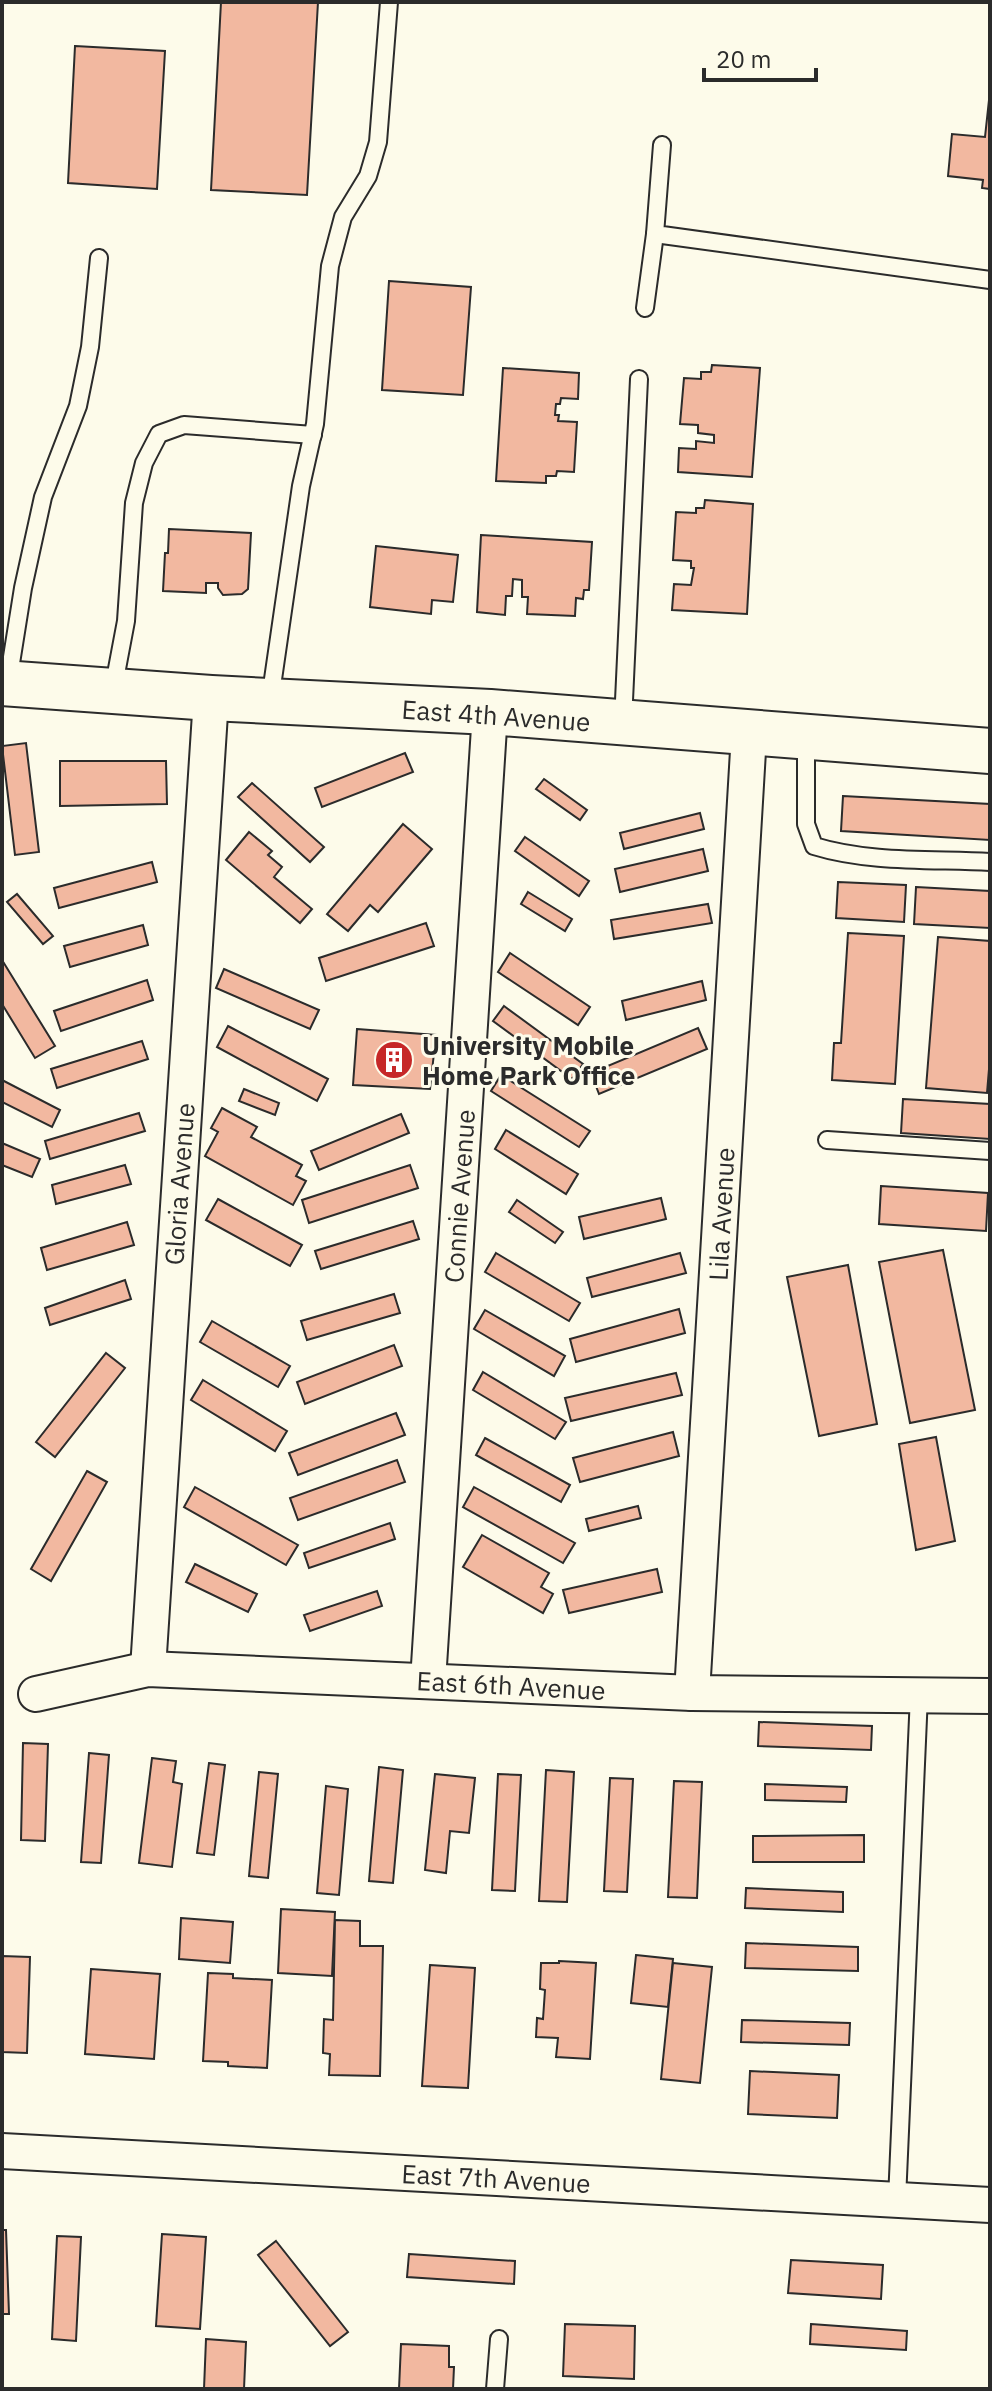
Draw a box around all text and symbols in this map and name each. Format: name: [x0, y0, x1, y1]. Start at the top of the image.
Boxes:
scale bar: [704, 32, 816, 82]
text: 20 m: [716, 43, 771, 75]
street label: East 4th Avenue: [400, 691, 592, 739]
place label: University Mobile Home Park Office: [422, 1028, 635, 1092]
building icon: University Mobile Home Park Office: [373, 1039, 415, 1081]
street label: Gloria Avenue: [156, 1102, 202, 1266]
street label: Connie Avenue: [436, 1108, 482, 1284]
street label: Lila Avenue: [701, 1146, 741, 1282]
street label: East 6th Avenue: [416, 1663, 606, 1707]
street label: East 7th Avenue: [401, 2156, 591, 2200]

